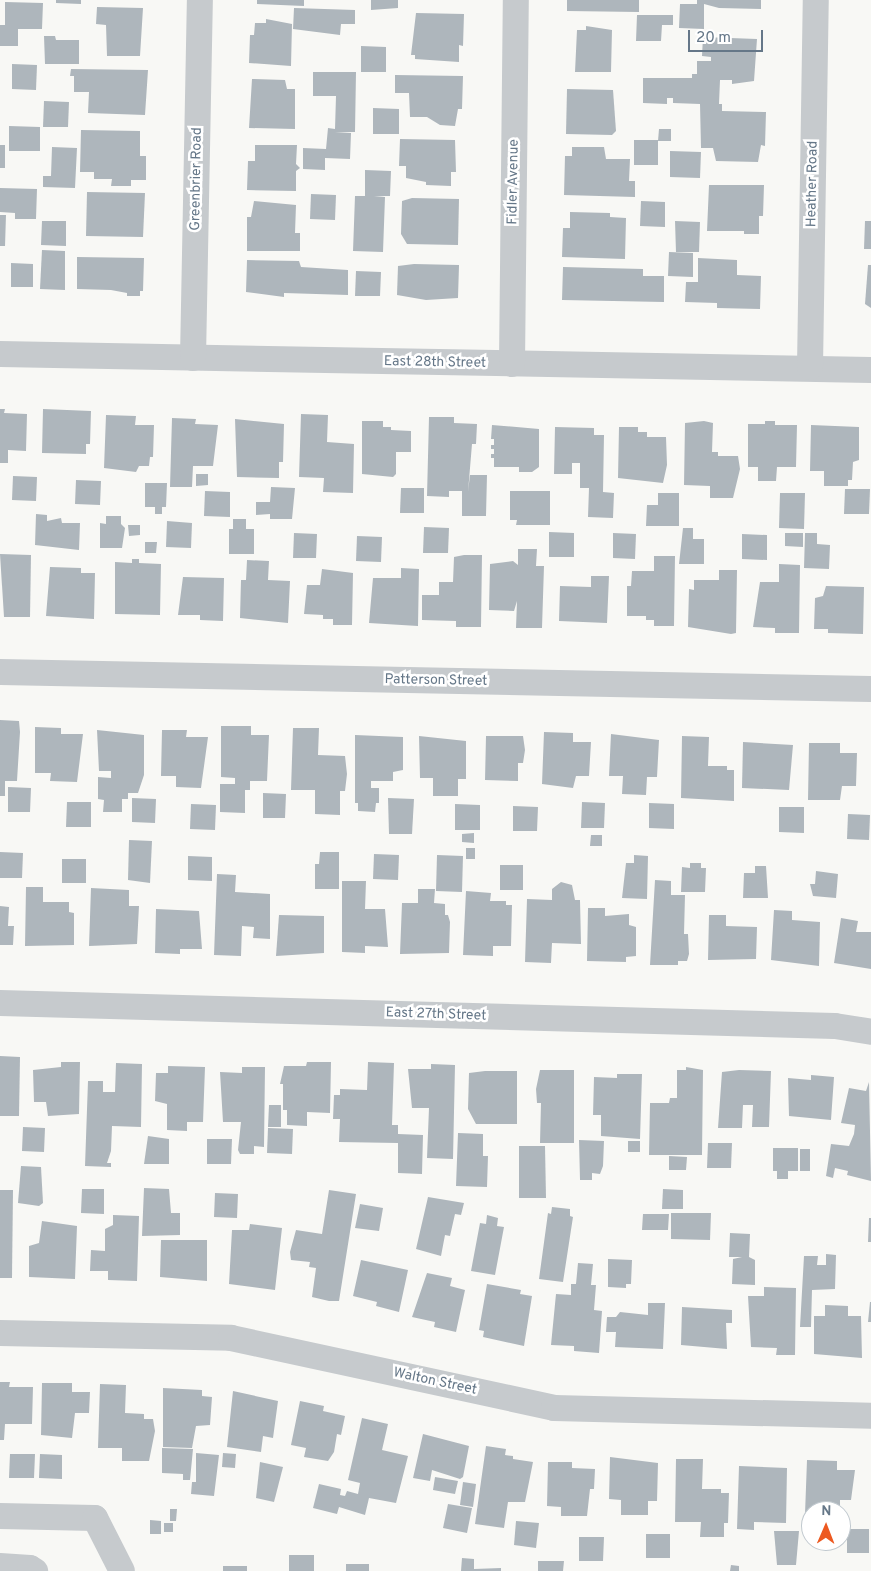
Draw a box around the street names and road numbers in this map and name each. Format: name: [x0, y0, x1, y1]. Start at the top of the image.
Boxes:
street label: Greenbrier Road: [188, 127, 206, 231]
street label: Fidler Avenue: [505, 139, 523, 225]
street label: Heather Road: [804, 141, 822, 227]
street label: East 28th Street: [384, 354, 486, 372]
street label: Patterson Street: [384, 672, 488, 690]
street label: East 27th Street: [385, 1005, 487, 1025]
street label: Walton Street: [392, 1365, 478, 1399]

